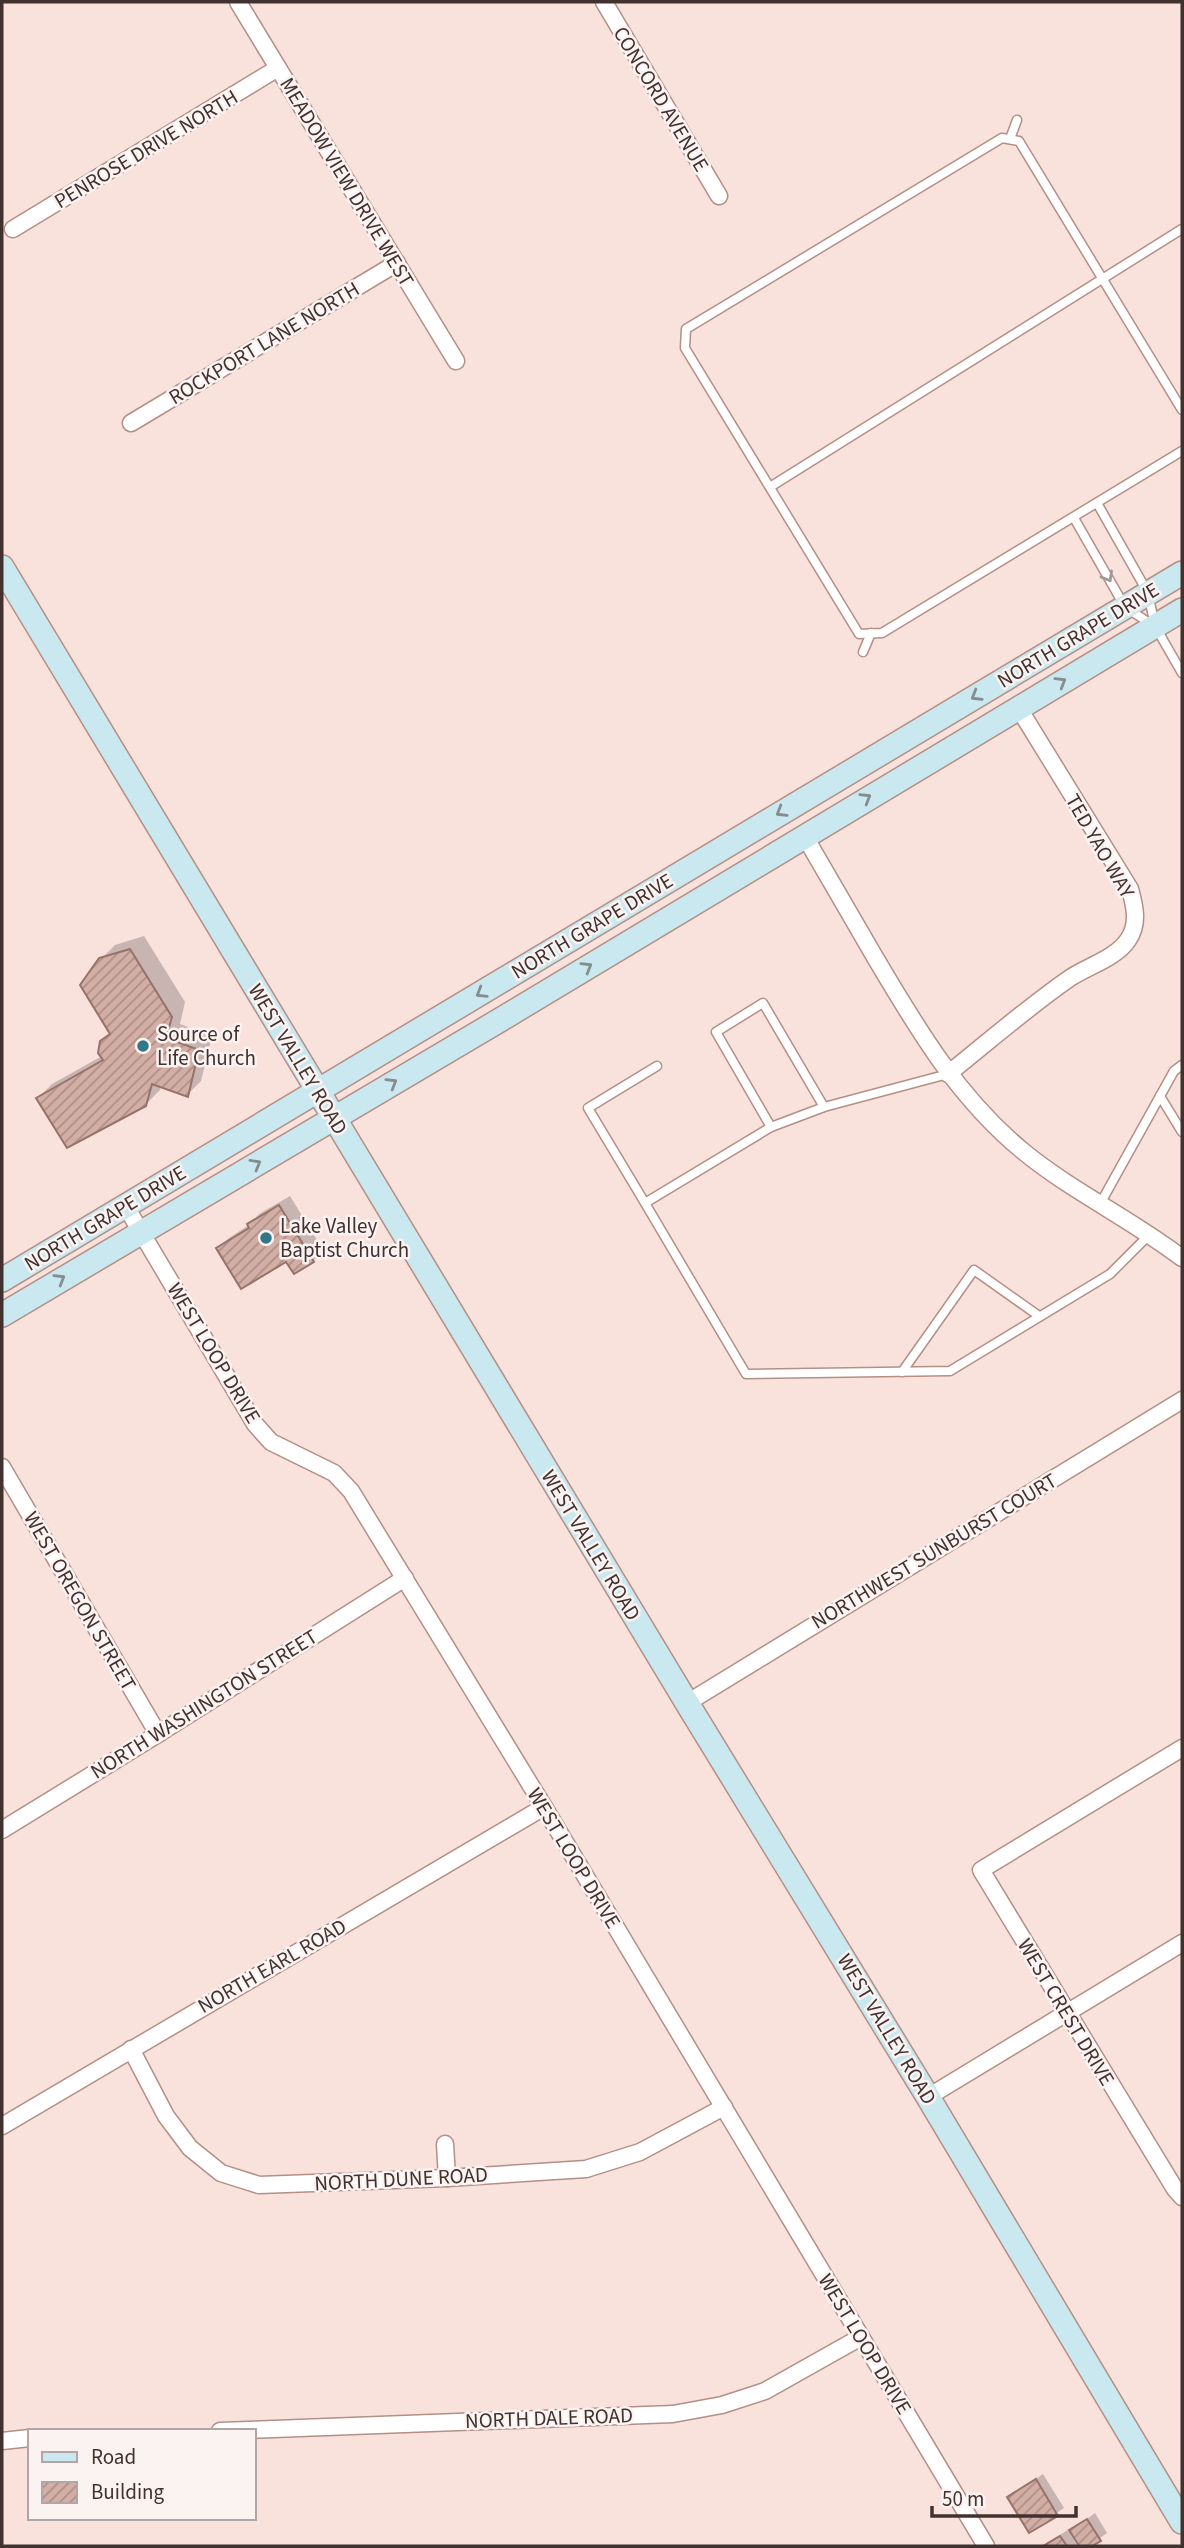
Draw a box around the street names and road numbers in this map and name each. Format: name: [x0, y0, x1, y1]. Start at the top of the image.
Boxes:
street label: CONCORD AVENUE: [606, 21, 716, 177]
street label: MEADOW VIEW DRIVE WEST: [272, 72, 422, 292]
street label: PENROSE DRIVE NORTH: [48, 82, 244, 216]
street label: ROCKPORT LANE NORTH: [163, 274, 365, 412]
street label: NORTH GRAPE DRIVE: [991, 575, 1165, 695]
street label: TED YAO WAY: [1058, 788, 1143, 905]
street label: NORTH GRAPE DRIVE: [505, 866, 679, 986]
street label: WEST VALLEY ROAD: [241, 978, 355, 1140]
street label: NORTH GRAPE DRIVE: [18, 1158, 192, 1278]
street label: WEST LOOP DRIVE: [160, 1277, 268, 1429]
street label: WEST VALLEY ROAD: [534, 1464, 648, 1626]
street label: NORTHWEST SUNBURST COURT: [805, 1466, 1063, 1636]
street label: WEST OREGON STREET: [16, 1506, 144, 1696]
street label: NORTH WASHINGTON STREET: [85, 1622, 323, 1786]
street label: WEST LOOP DRIVE: [520, 1782, 628, 1934]
street label: NORTH EARL ROAD: [192, 1911, 352, 2021]
street label: WEST CREST DRIVE: [1010, 1933, 1122, 2091]
street label: WEST VALLEY ROAD: [830, 1948, 944, 2110]
street label: NORTH DUNE ROAD: [314, 2159, 488, 2199]
street label: WEST LOOP DRIVE: [811, 2268, 919, 2420]
street label: NORTH DALE ROAD: [465, 2400, 633, 2436]

